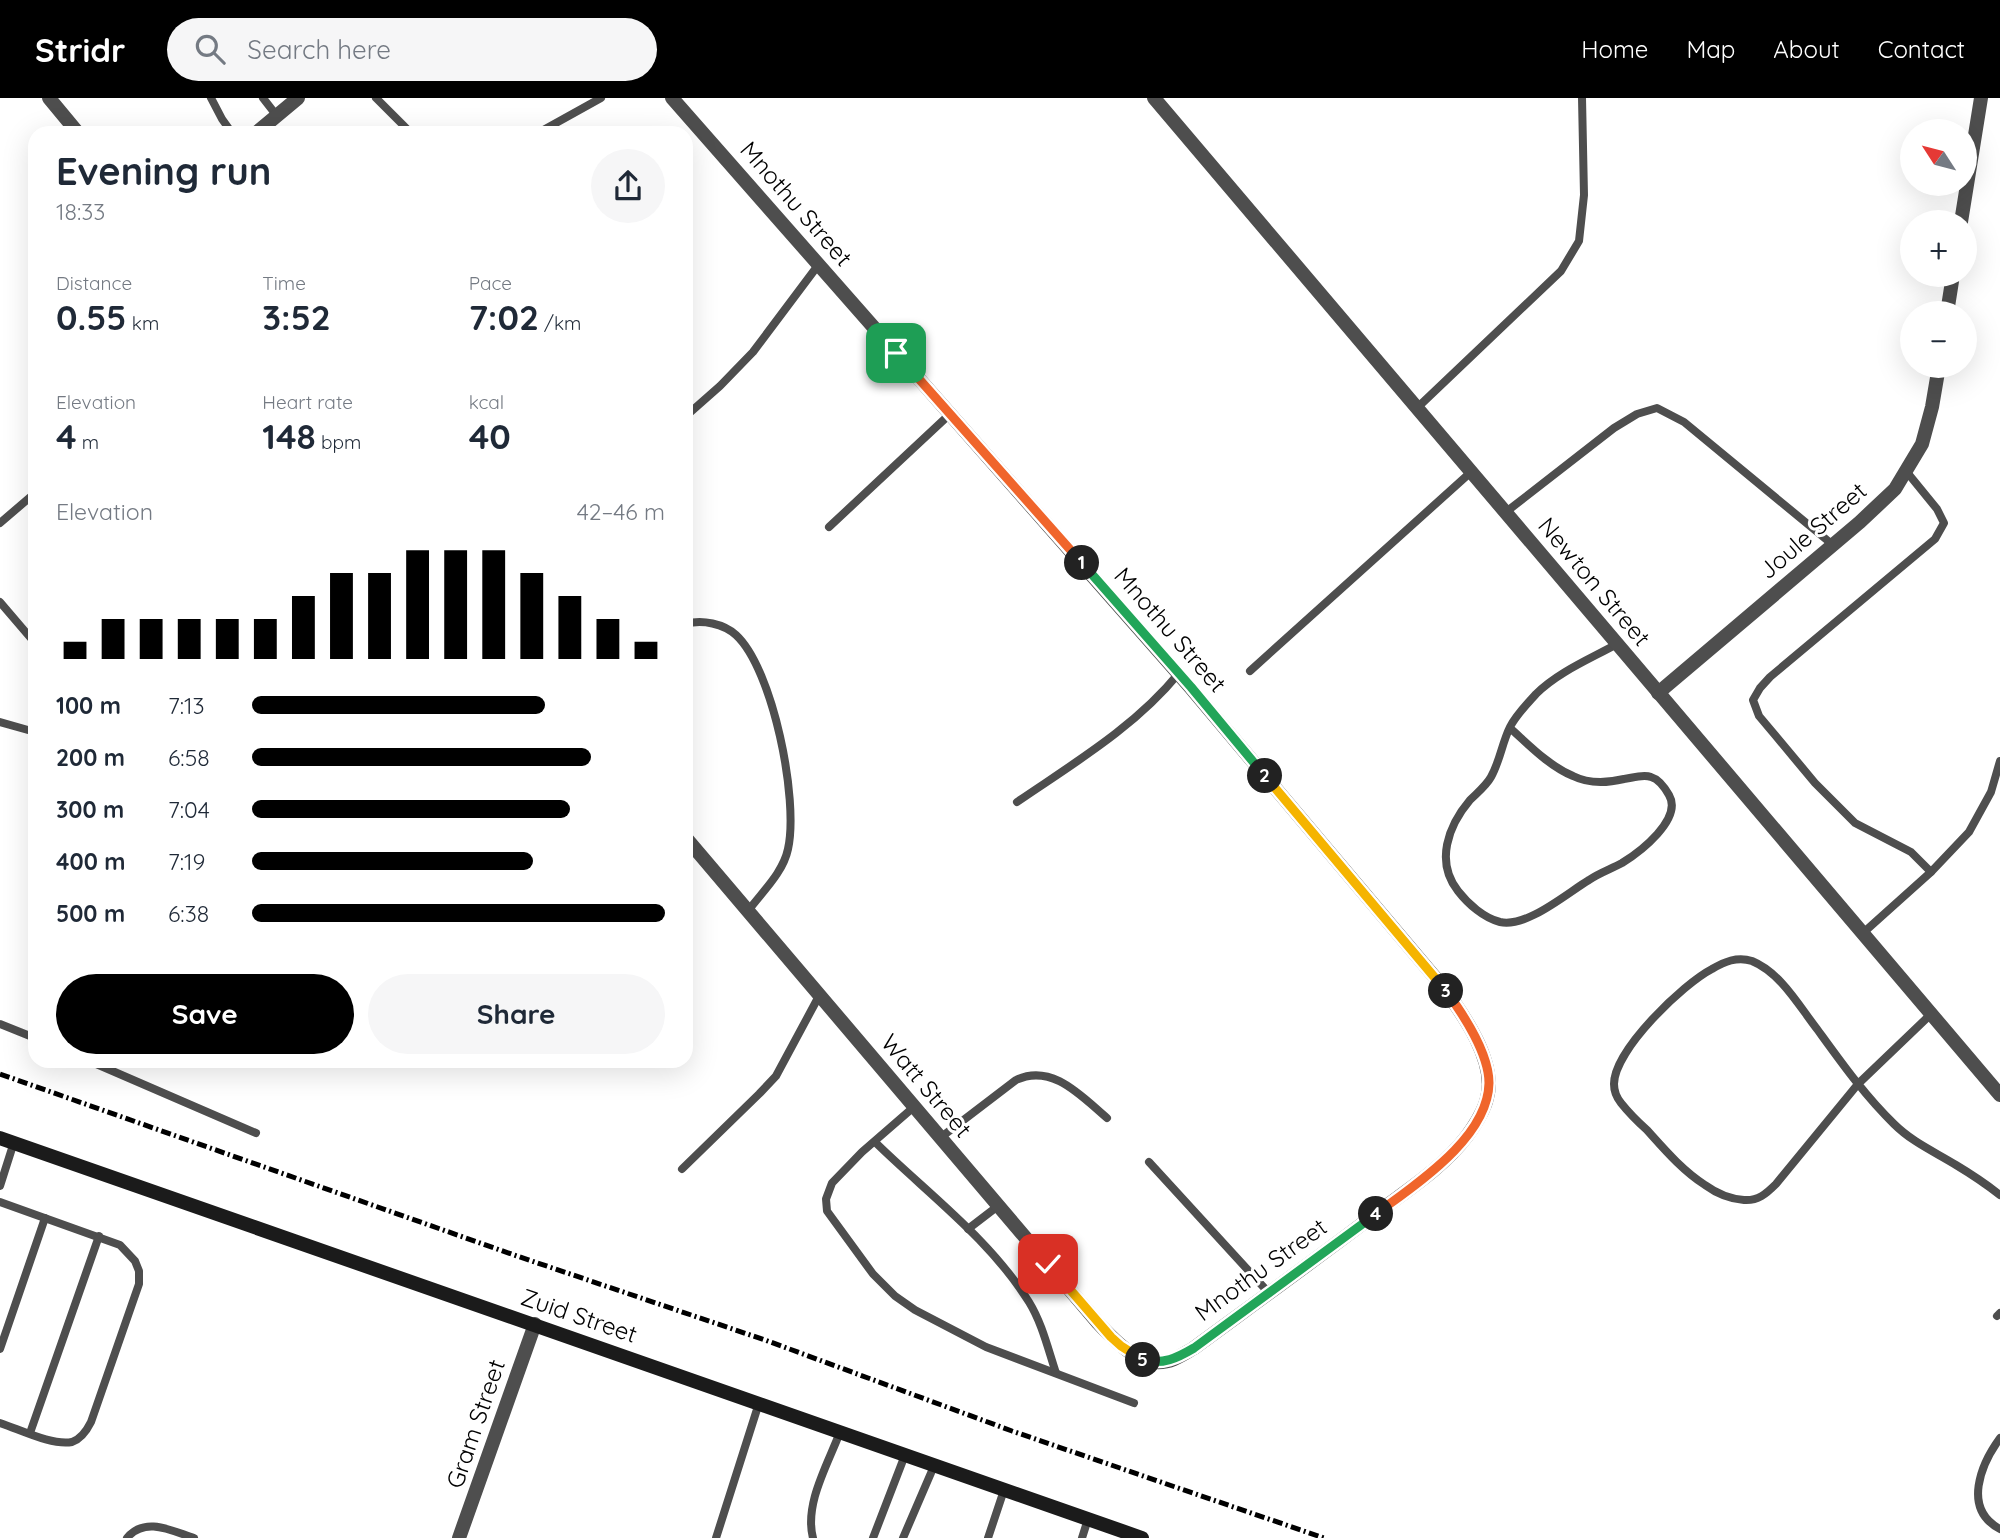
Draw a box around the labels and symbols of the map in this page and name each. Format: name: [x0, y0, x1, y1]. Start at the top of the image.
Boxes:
north arrow: [1900, 119, 1978, 196]
street label: Mnothu Street: [734, 135, 859, 272]
pin: [866, 323, 926, 383]
street label: Joule Street: [1752, 475, 1872, 585]
street label: Newton Street: [1532, 511, 1657, 652]
pin: 1: [1064, 546, 1100, 580]
street label: Mnothu Street: [1108, 561, 1233, 698]
pin: 2: [1248, 758, 1282, 794]
pin: 3: [1428, 974, 1464, 1008]
street label: Watt Street: [875, 1027, 979, 1143]
pin: 4: [1358, 1196, 1394, 1232]
street label: Mnothu Street: [1189, 1211, 1332, 1327]
pin: [1018, 1234, 1078, 1294]
street label: Zuid Street: [517, 1281, 641, 1349]
pin: 5: [1126, 1342, 1160, 1378]
street label: Gram Street: [439, 1355, 511, 1492]

